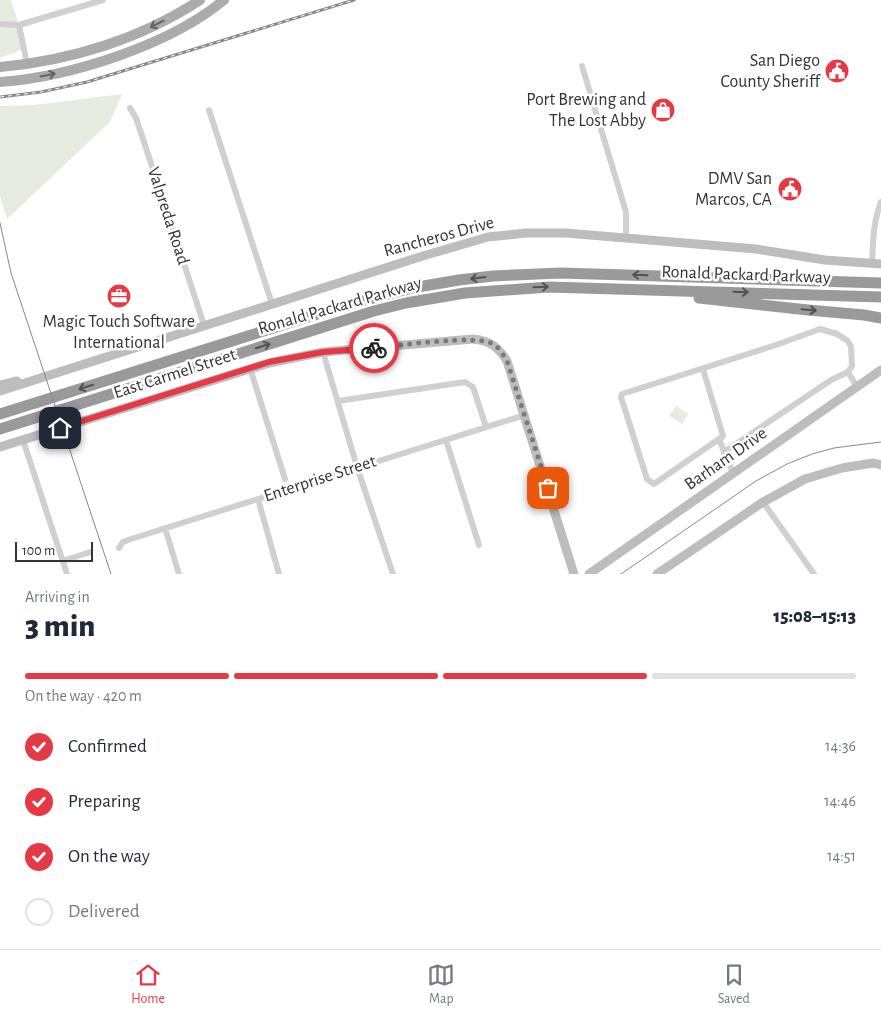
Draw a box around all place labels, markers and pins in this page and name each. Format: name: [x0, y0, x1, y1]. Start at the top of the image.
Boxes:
place label: San Diego County Sheriff: [720, 52, 822, 91]
public building icon: San Diego County Sheriff: [824, 58, 850, 84]
place label: Port Brewing and The Lost Abby: [526, 91, 646, 130]
shop icon: Port Brewing and The Lost Abby: [650, 97, 676, 123]
place label: DMV San Marcos, CA: [695, 170, 773, 209]
public building icon: DMV San Marcos, CA: [777, 176, 803, 202]
office icon: Magic Touch Software International: [106, 283, 132, 309]
place label: Magic Touch Software International: [43, 313, 195, 352]
pin: [39, 407, 81, 449]
pin: [527, 467, 569, 509]

